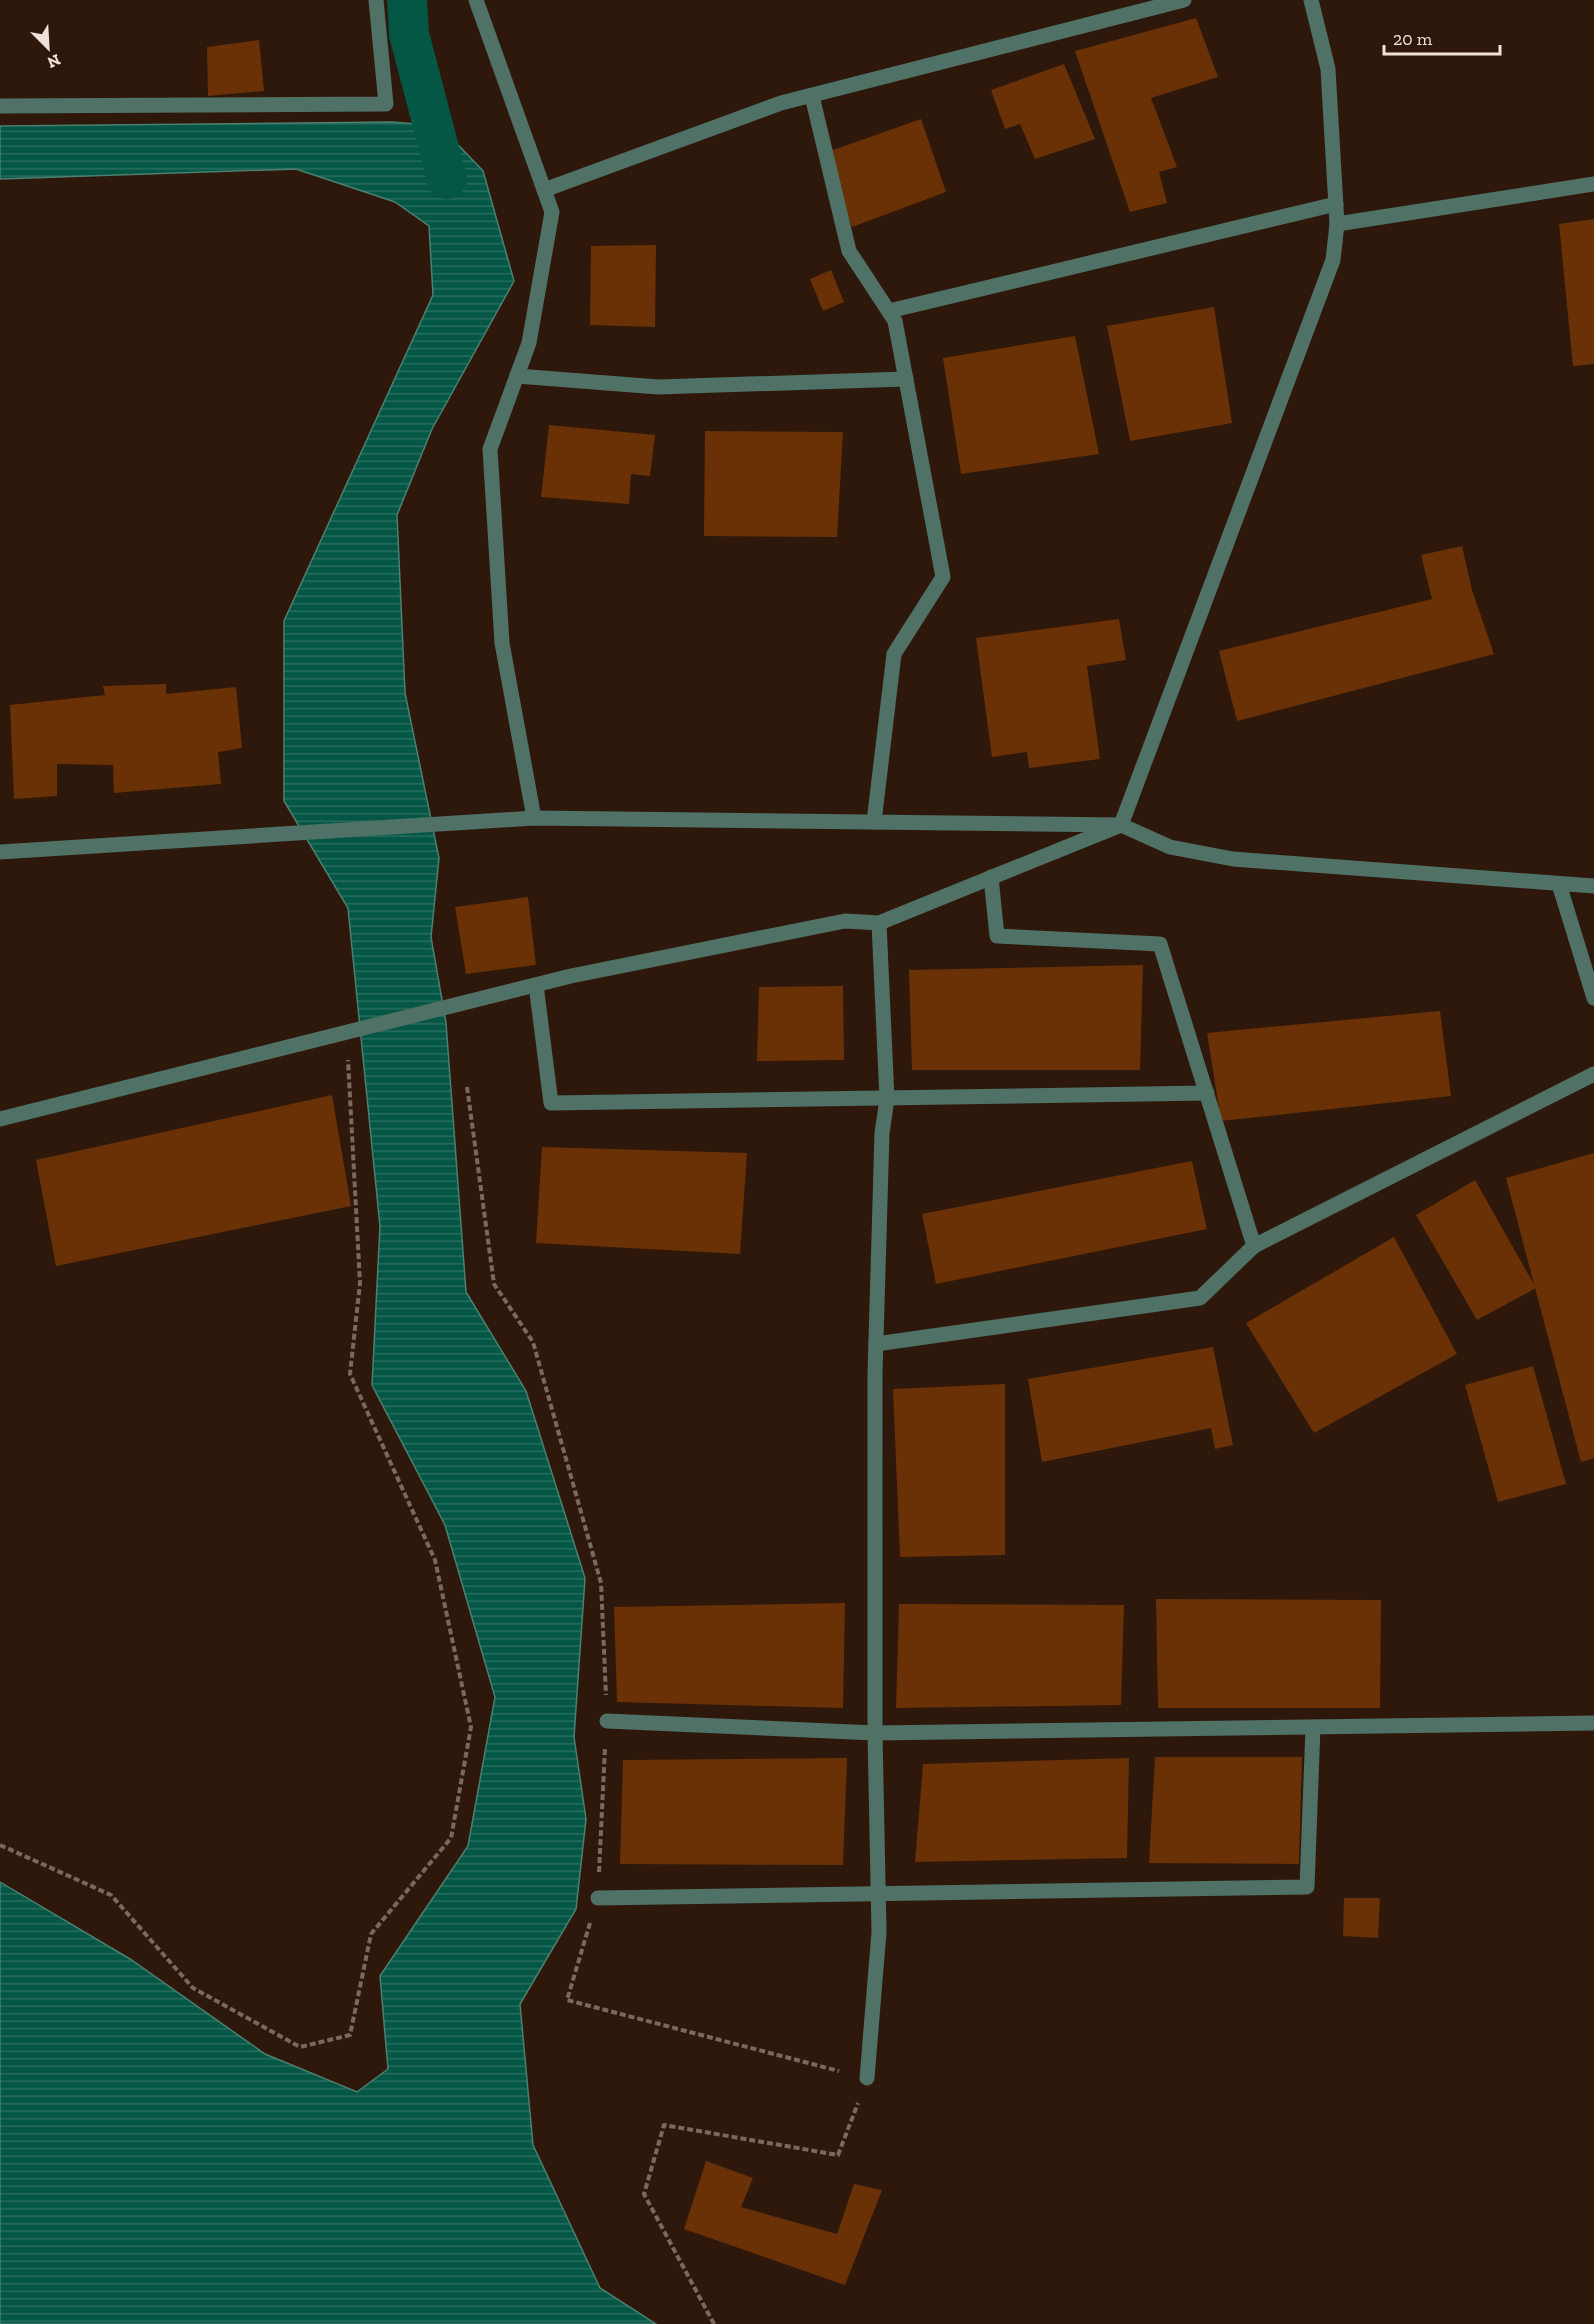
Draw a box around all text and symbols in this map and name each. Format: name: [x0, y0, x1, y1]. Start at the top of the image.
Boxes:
north arrow: [18, 18, 78, 78]
scale bar: [1384, 18, 1500, 56]
text: 20 m: [1393, 28, 1433, 50]
text: N: [44, 50, 63, 72]

